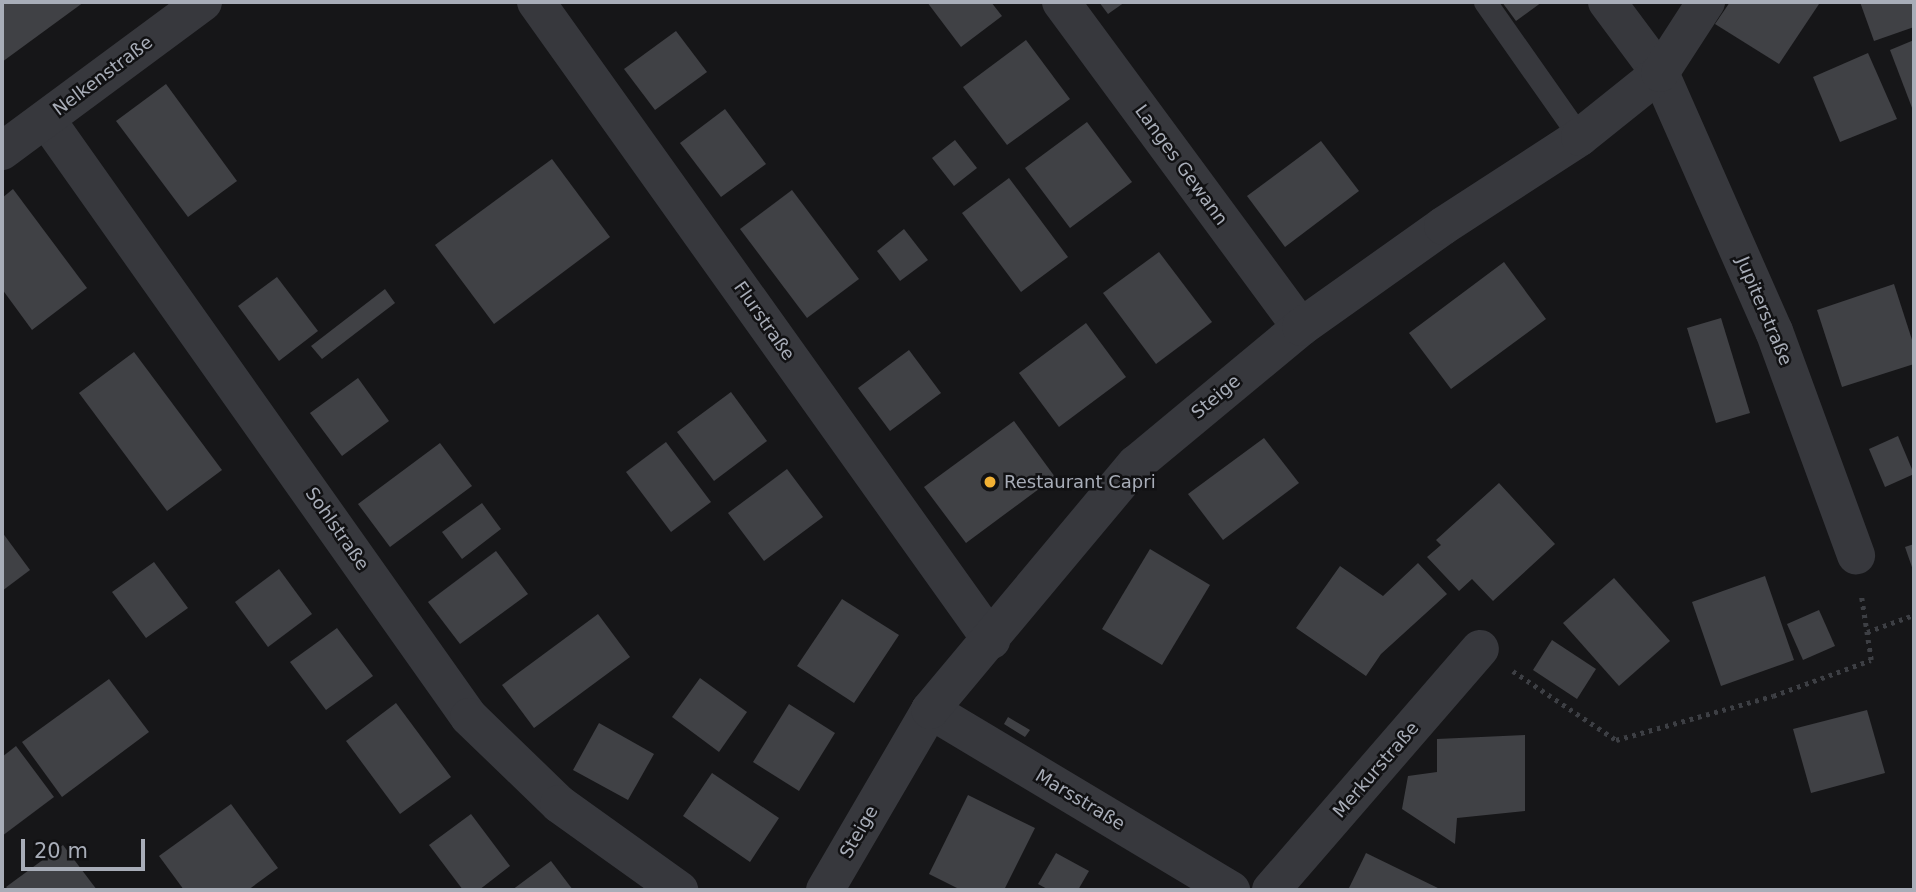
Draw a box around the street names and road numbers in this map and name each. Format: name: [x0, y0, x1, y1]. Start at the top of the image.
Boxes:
street label: Nelkenstraße: [49, 32, 157, 120]
street label: Langes Gewann: [1130, 101, 1232, 229]
street label: Jupiterstraße: [1731, 253, 1797, 369]
street label: Flurstraße: [729, 277, 799, 365]
street label: Steige: [1187, 370, 1245, 424]
street label: Sohlstraße: [301, 483, 373, 575]
street label: Merkurstraße: [1328, 718, 1424, 822]
street label: Marsstraße: [1031, 765, 1129, 835]
street label: Steige: [835, 802, 883, 862]

